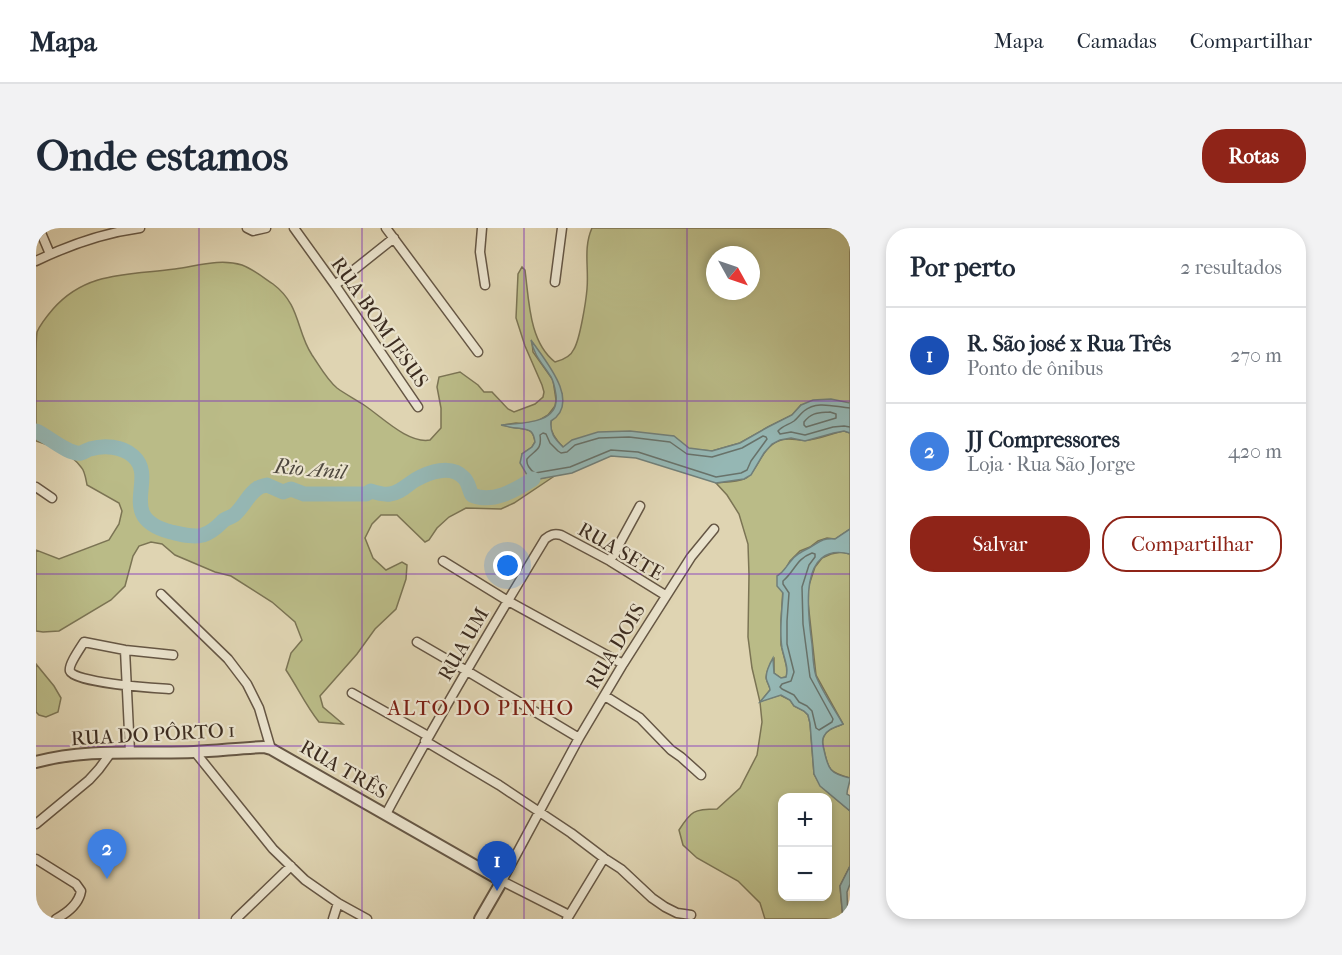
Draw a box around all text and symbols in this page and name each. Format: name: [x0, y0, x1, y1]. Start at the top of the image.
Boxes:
text: Mapa: [30, 25, 97, 58]
text: Mapa: [994, 29, 1044, 53]
text: Camadas: [1077, 29, 1157, 53]
text: Compartilhar: [1190, 29, 1312, 53]
button: Rotas: [1202, 129, 1306, 183]
text: Onde estamos: [36, 132, 288, 181]
north arrow: [706, 246, 760, 300]
text: Por perto: [910, 252, 1015, 283]
street label: RUA BOM JESUS: [326, 253, 433, 392]
text: 2 resultados: [1180, 256, 1282, 279]
text: R. São josé x Rua Três: [967, 331, 1171, 357]
text: 1: [926, 344, 933, 367]
text: 270 m: [1230, 344, 1282, 367]
text: Ponto de ônibus: [967, 357, 1103, 380]
text: JJ Compressores: [967, 427, 1120, 453]
text: 2: [924, 440, 935, 463]
text: 420 m: [1228, 440, 1282, 463]
text: Loja · Rua São Jorge: [967, 453, 1135, 476]
water label: Rio Anil: [271, 454, 350, 484]
button: Salvar: [910, 516, 1090, 572]
button: Compartilhar: [1102, 516, 1282, 572]
street label: RUA SETE: [574, 518, 668, 585]
your location: [493, 551, 522, 580]
street label: RUA DOIS: [581, 599, 650, 693]
street label: RUA UM: [433, 604, 494, 685]
district label: ALTO DO PINHO: [386, 696, 575, 720]
street label: RUA DO PÔRTO 1: [70, 717, 236, 750]
street label: RUA TRÊS: [296, 734, 392, 804]
map controls: [778, 793, 832, 901]
button: +: [778, 793, 832, 847]
pin: 2: [88, 830, 126, 879]
pin: 1: [478, 842, 516, 891]
button: −: [778, 847, 832, 901]

